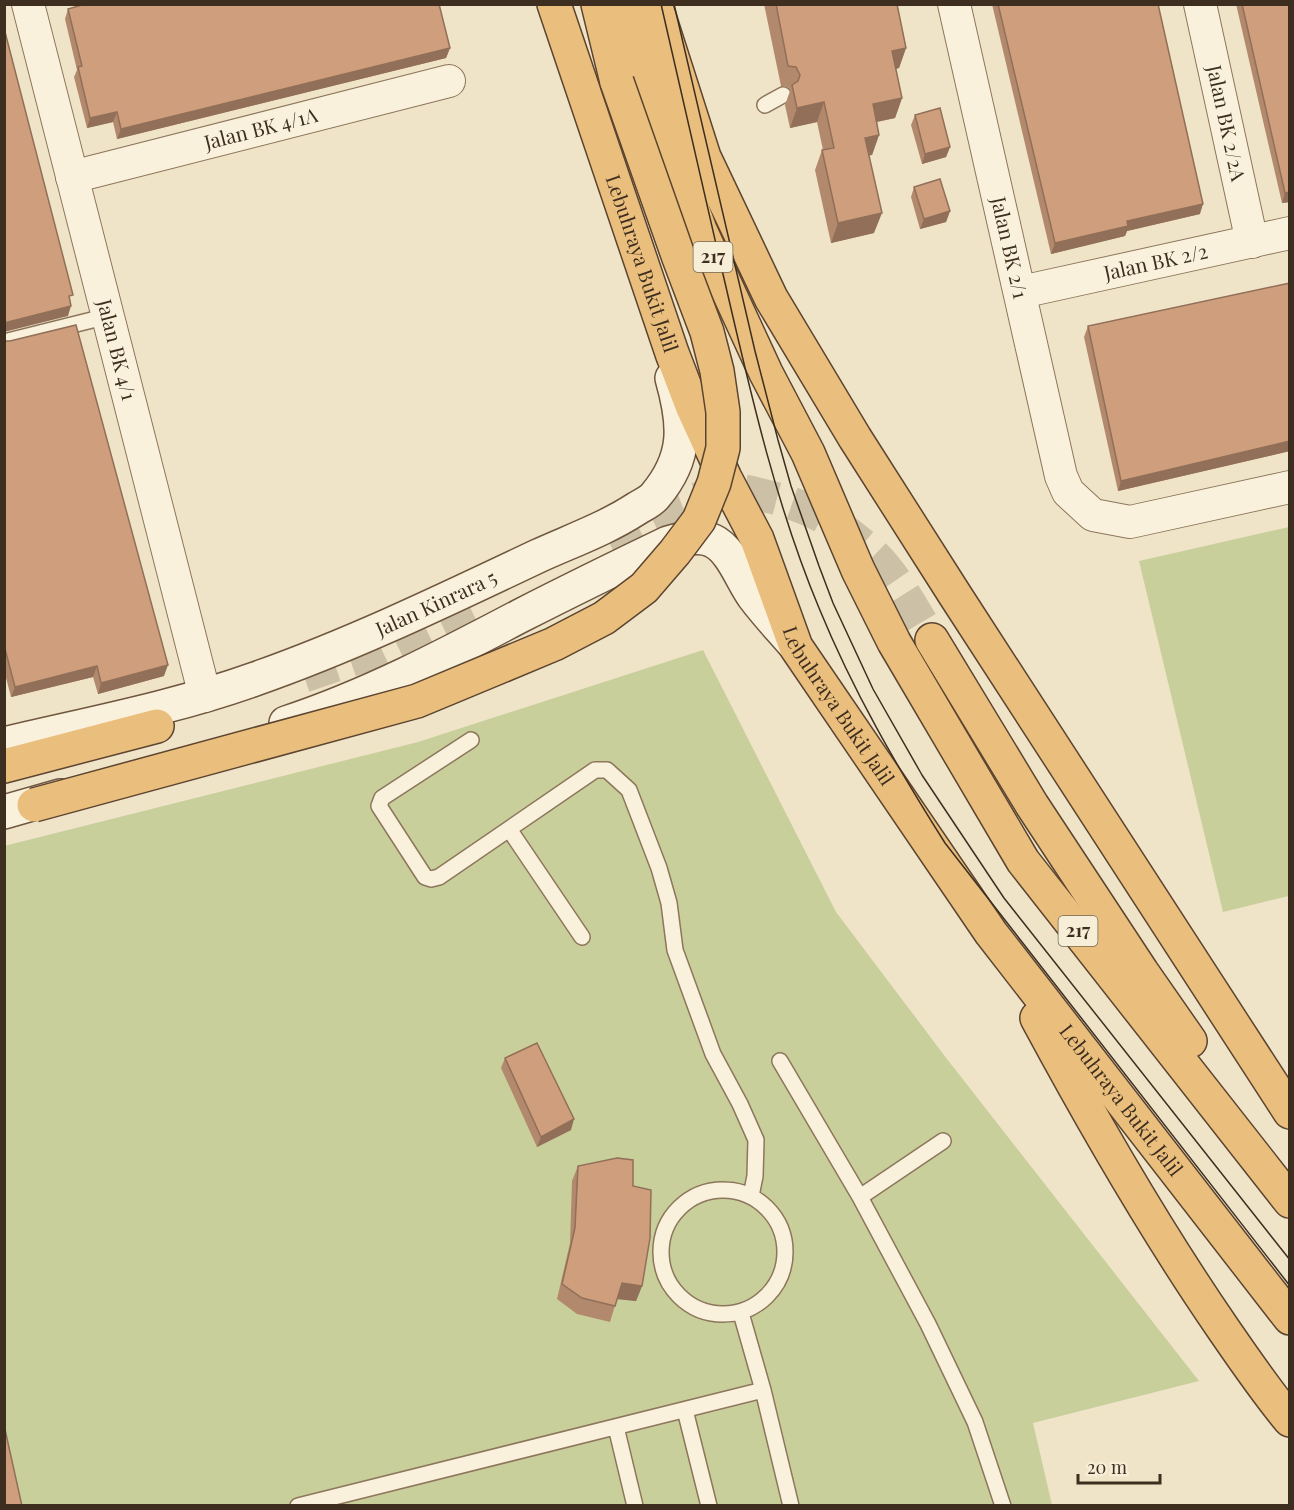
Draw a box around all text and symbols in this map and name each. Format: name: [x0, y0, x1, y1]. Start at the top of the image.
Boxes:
street label: Jalan BK 2/2A: [1202, 61, 1253, 184]
street label: Jalan BK 4/1A: [200, 100, 321, 155]
street label: Lebuhraya Bukit Jalil: [601, 171, 686, 356]
street label: Jalan BK 2/1: [986, 193, 1035, 301]
street label: Jalan BK 2/2: [1100, 236, 1210, 286]
road number: 217: [694, 242, 732, 272]
street label: Jalan BK 4/1: [92, 295, 144, 403]
street label: Jalan Kinrara 5: [370, 563, 501, 642]
street label: Lebuhraya Bukit Jalil: [778, 622, 902, 790]
road number: 217: [1058, 916, 1098, 946]
street label: Lebuhraya Bukit Jalil: [1054, 1018, 1190, 1181]
scale bar: [1078, 1447, 1160, 1485]
text: 20 m: [1087, 1455, 1127, 1479]

